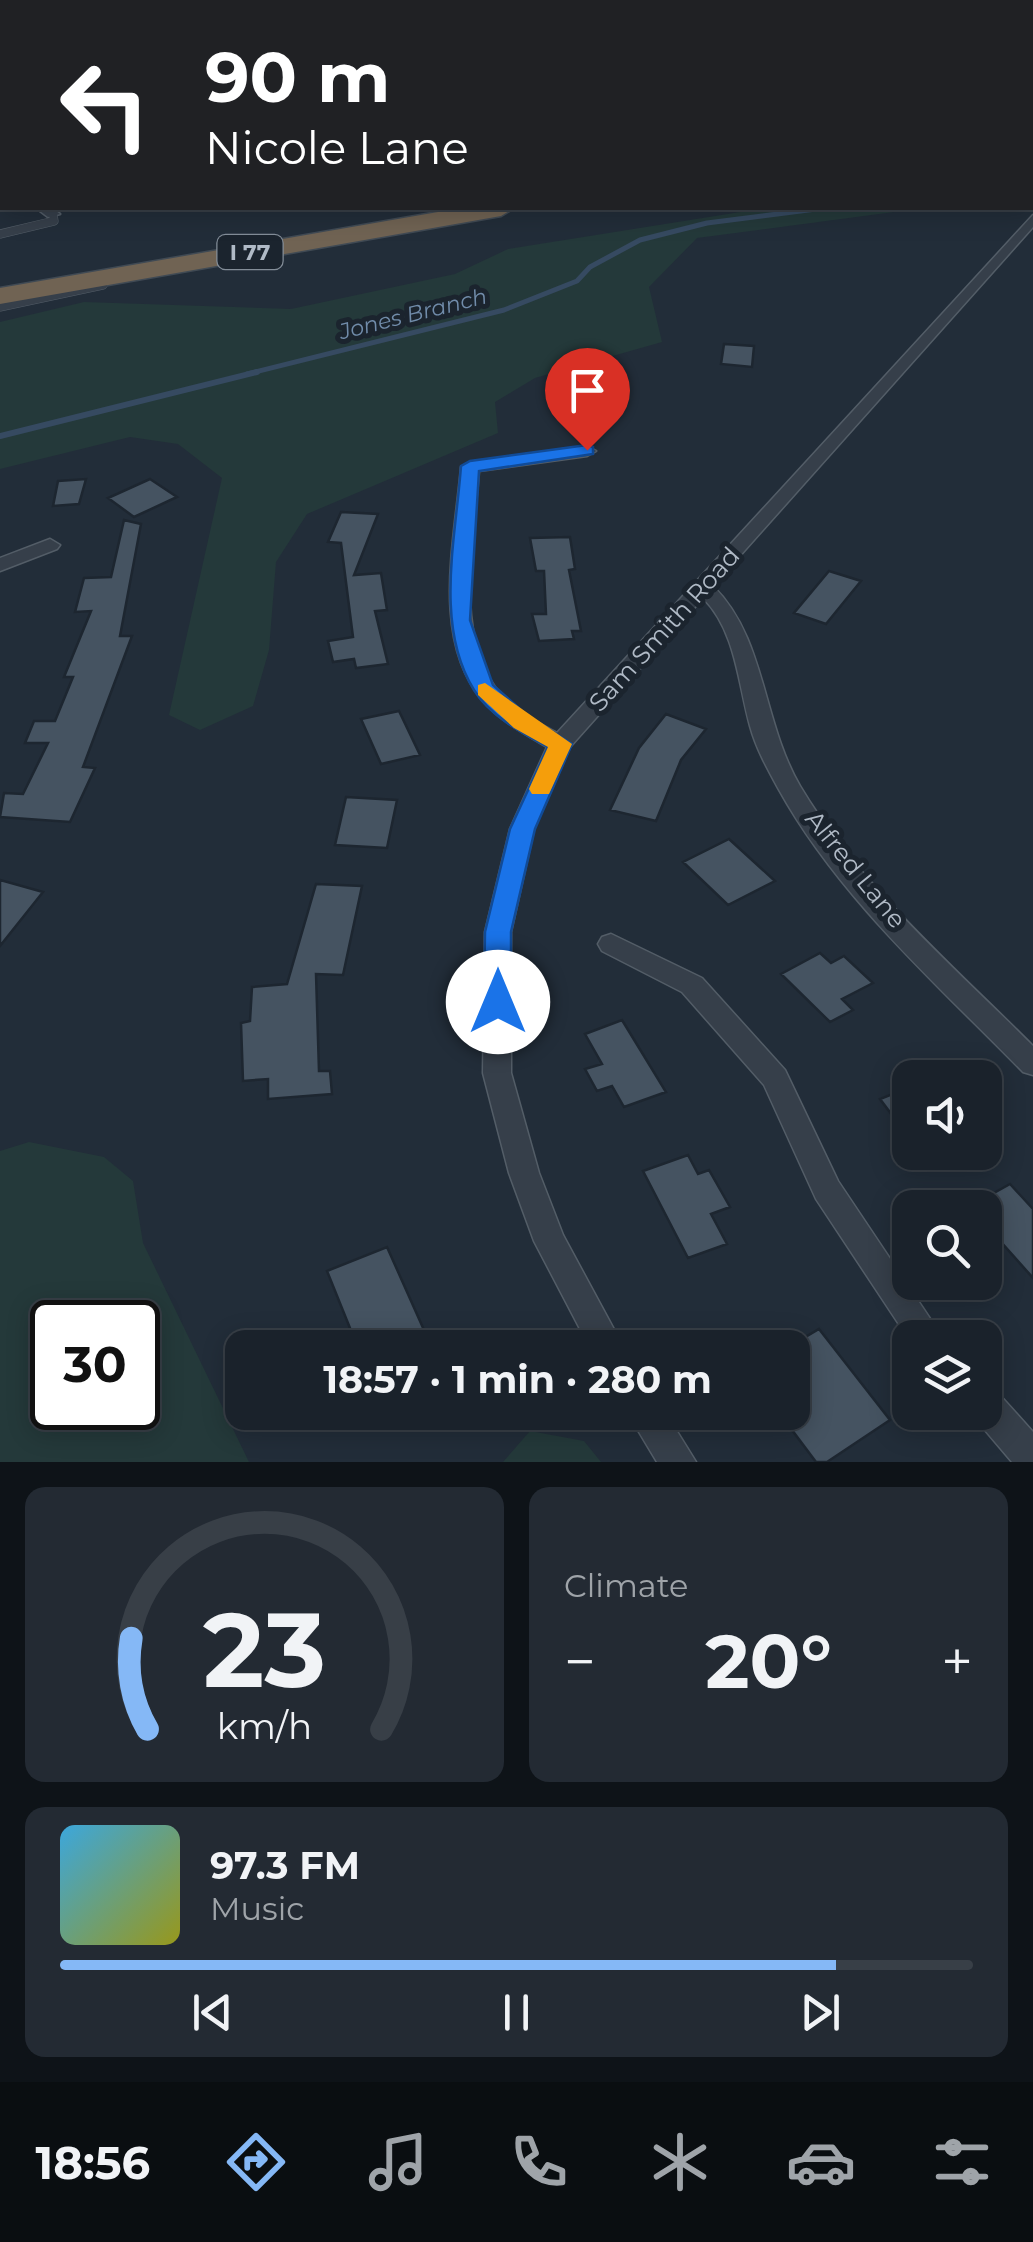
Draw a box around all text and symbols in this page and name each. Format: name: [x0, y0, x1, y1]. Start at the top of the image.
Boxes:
text: 90 m: [205, 34, 390, 120]
icon: left: [40, 40, 170, 170]
text: Nicole Lane: [205, 120, 469, 175]
road number: I 77: [218, 235, 282, 269]
water label: Jones Branch: [335, 283, 490, 346]
pin: [545, 348, 630, 451]
icon: arrive: [560, 363, 615, 418]
street label: Sam Smith Road: [582, 541, 746, 717]
street label: Alfred Lane: [799, 804, 913, 934]
position arrow: [446, 950, 550, 1054]
map controls: [892, 1060, 1002, 1430]
button: sound: [892, 1060, 1002, 1170]
button: search: [892, 1190, 1002, 1300]
speed limit sign: 30: [30, 1300, 160, 1430]
button: layers: [892, 1320, 1002, 1430]
text: 18:57 · 1 min · 280 m: [323, 1356, 712, 1403]
text: Climate: [564, 1566, 688, 1605]
text: 23: [203, 1586, 326, 1713]
text: 20°: [705, 1615, 832, 1707]
text: −: [564, 1628, 596, 1695]
text: +: [941, 1628, 973, 1695]
text: km/h: [217, 1704, 312, 1748]
text: 97.3 FM: [210, 1842, 360, 1889]
text: Music: [210, 1889, 304, 1928]
icon: previous: [185, 1985, 240, 2040]
icon: pause: [489, 1985, 544, 2040]
icon: next: [793, 1985, 848, 2040]
icon: directions: [221, 2127, 291, 2197]
icon: music: [363, 2127, 433, 2197]
icon: phone: [504, 2127, 574, 2197]
icon: climate: [645, 2127, 715, 2197]
icon: car: [786, 2127, 856, 2197]
icon: filters: [927, 2127, 997, 2197]
text: 18:56: [36, 2135, 150, 2190]

